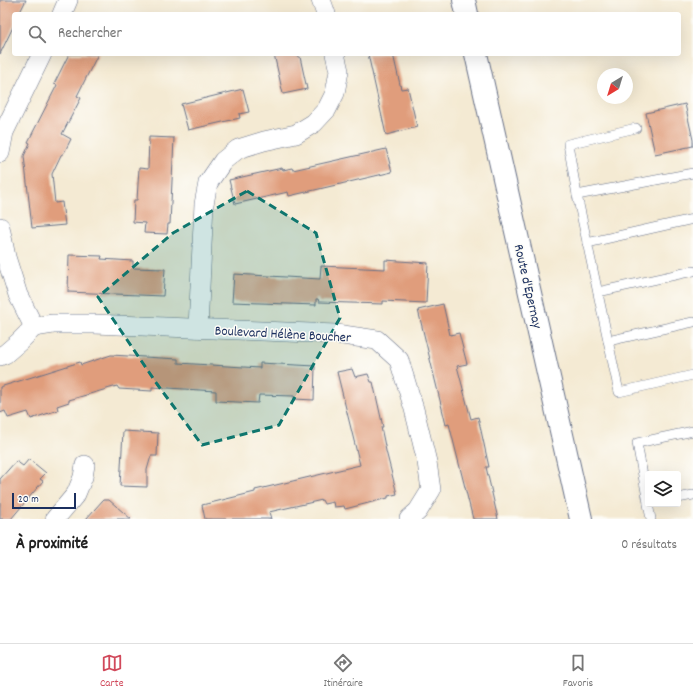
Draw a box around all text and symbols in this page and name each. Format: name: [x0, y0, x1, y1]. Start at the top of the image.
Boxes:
search box: [12, 12, 681, 56]
icon: search: [26, 23, 48, 45]
text: Rechercher: [58, 23, 122, 45]
north arrow: [597, 68, 633, 104]
street label: Route d'Epernay: [508, 242, 547, 331]
street label: Boulevard Hélène Boucher: [214, 321, 352, 349]
map controls: [645, 471, 681, 507]
button: layers: [645, 471, 681, 507]
scale bar: [12, 491, 76, 510]
text: 20 m: [18, 492, 39, 508]
text: À proximité: [16, 533, 88, 557]
text: 0 résultats: [621, 536, 677, 555]
tab: Carte: [100, 652, 124, 692]
tab: Itinéraire: [323, 652, 363, 692]
tab: Favoris: [563, 652, 593, 692]

